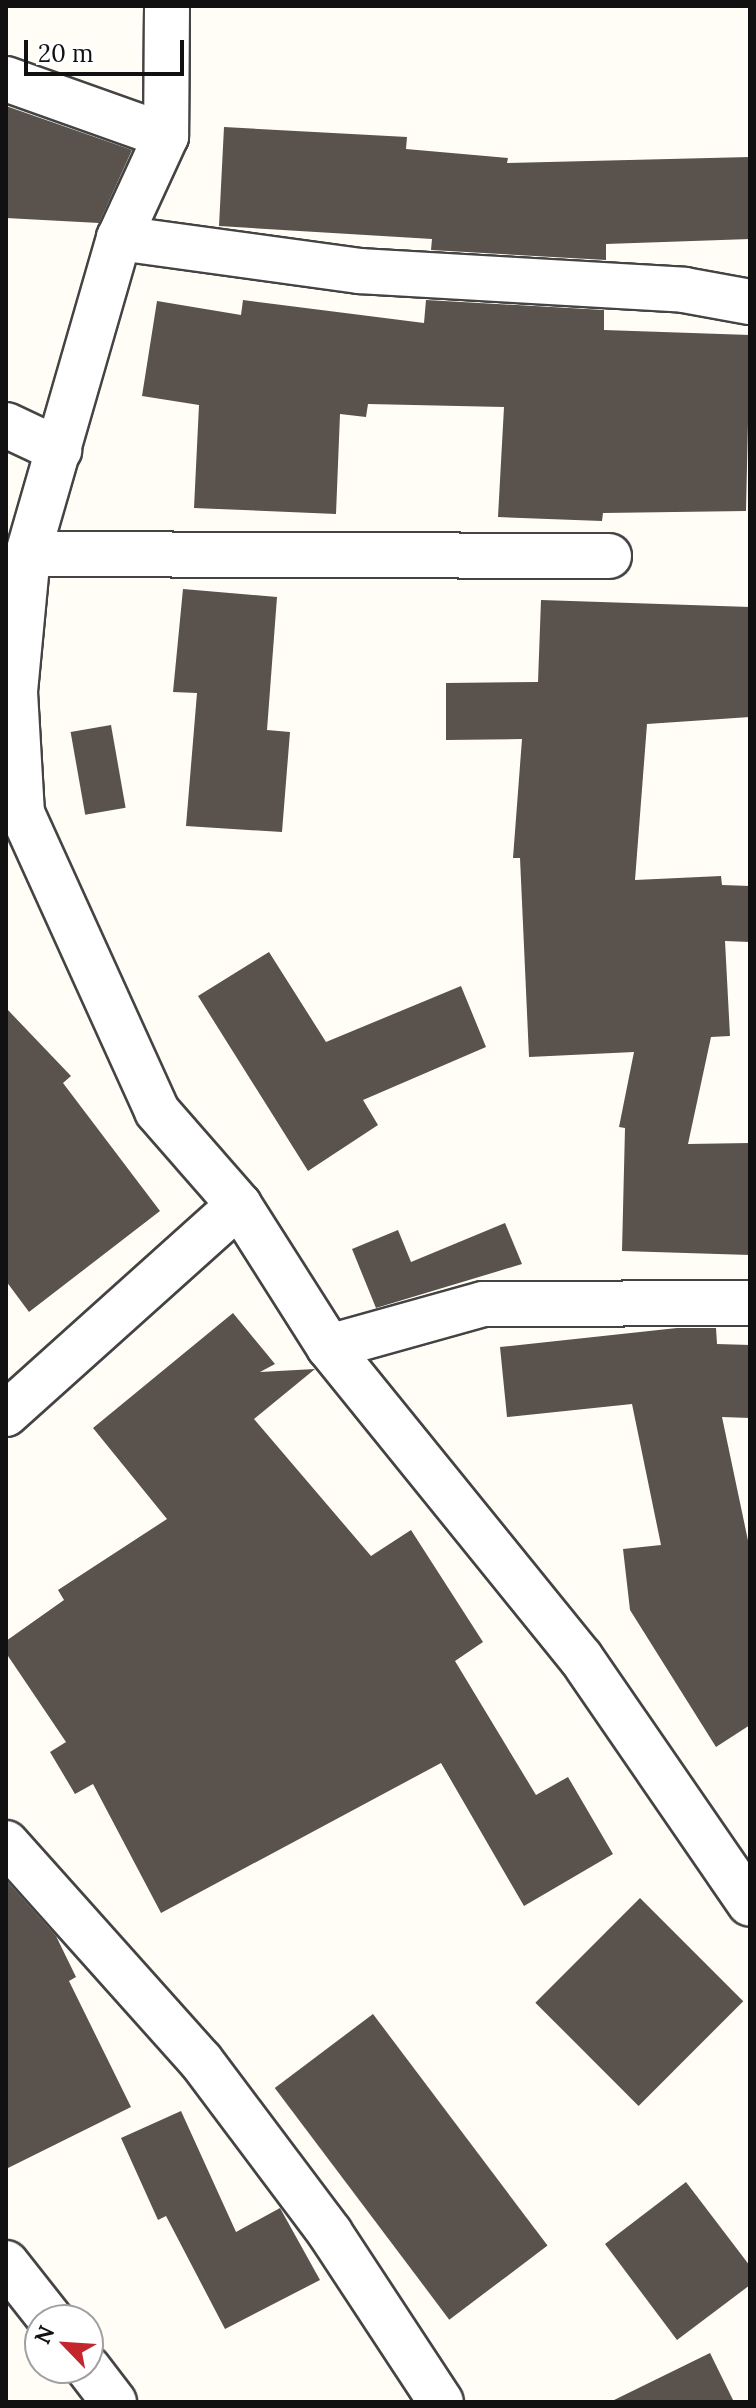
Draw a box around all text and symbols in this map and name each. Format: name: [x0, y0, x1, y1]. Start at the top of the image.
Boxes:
scale bar: [28, 24, 188, 74]
text: 20 m: [38, 38, 94, 69]
north arrow: [24, 2304, 104, 2384]
text: N: [28, 2321, 60, 2348]

